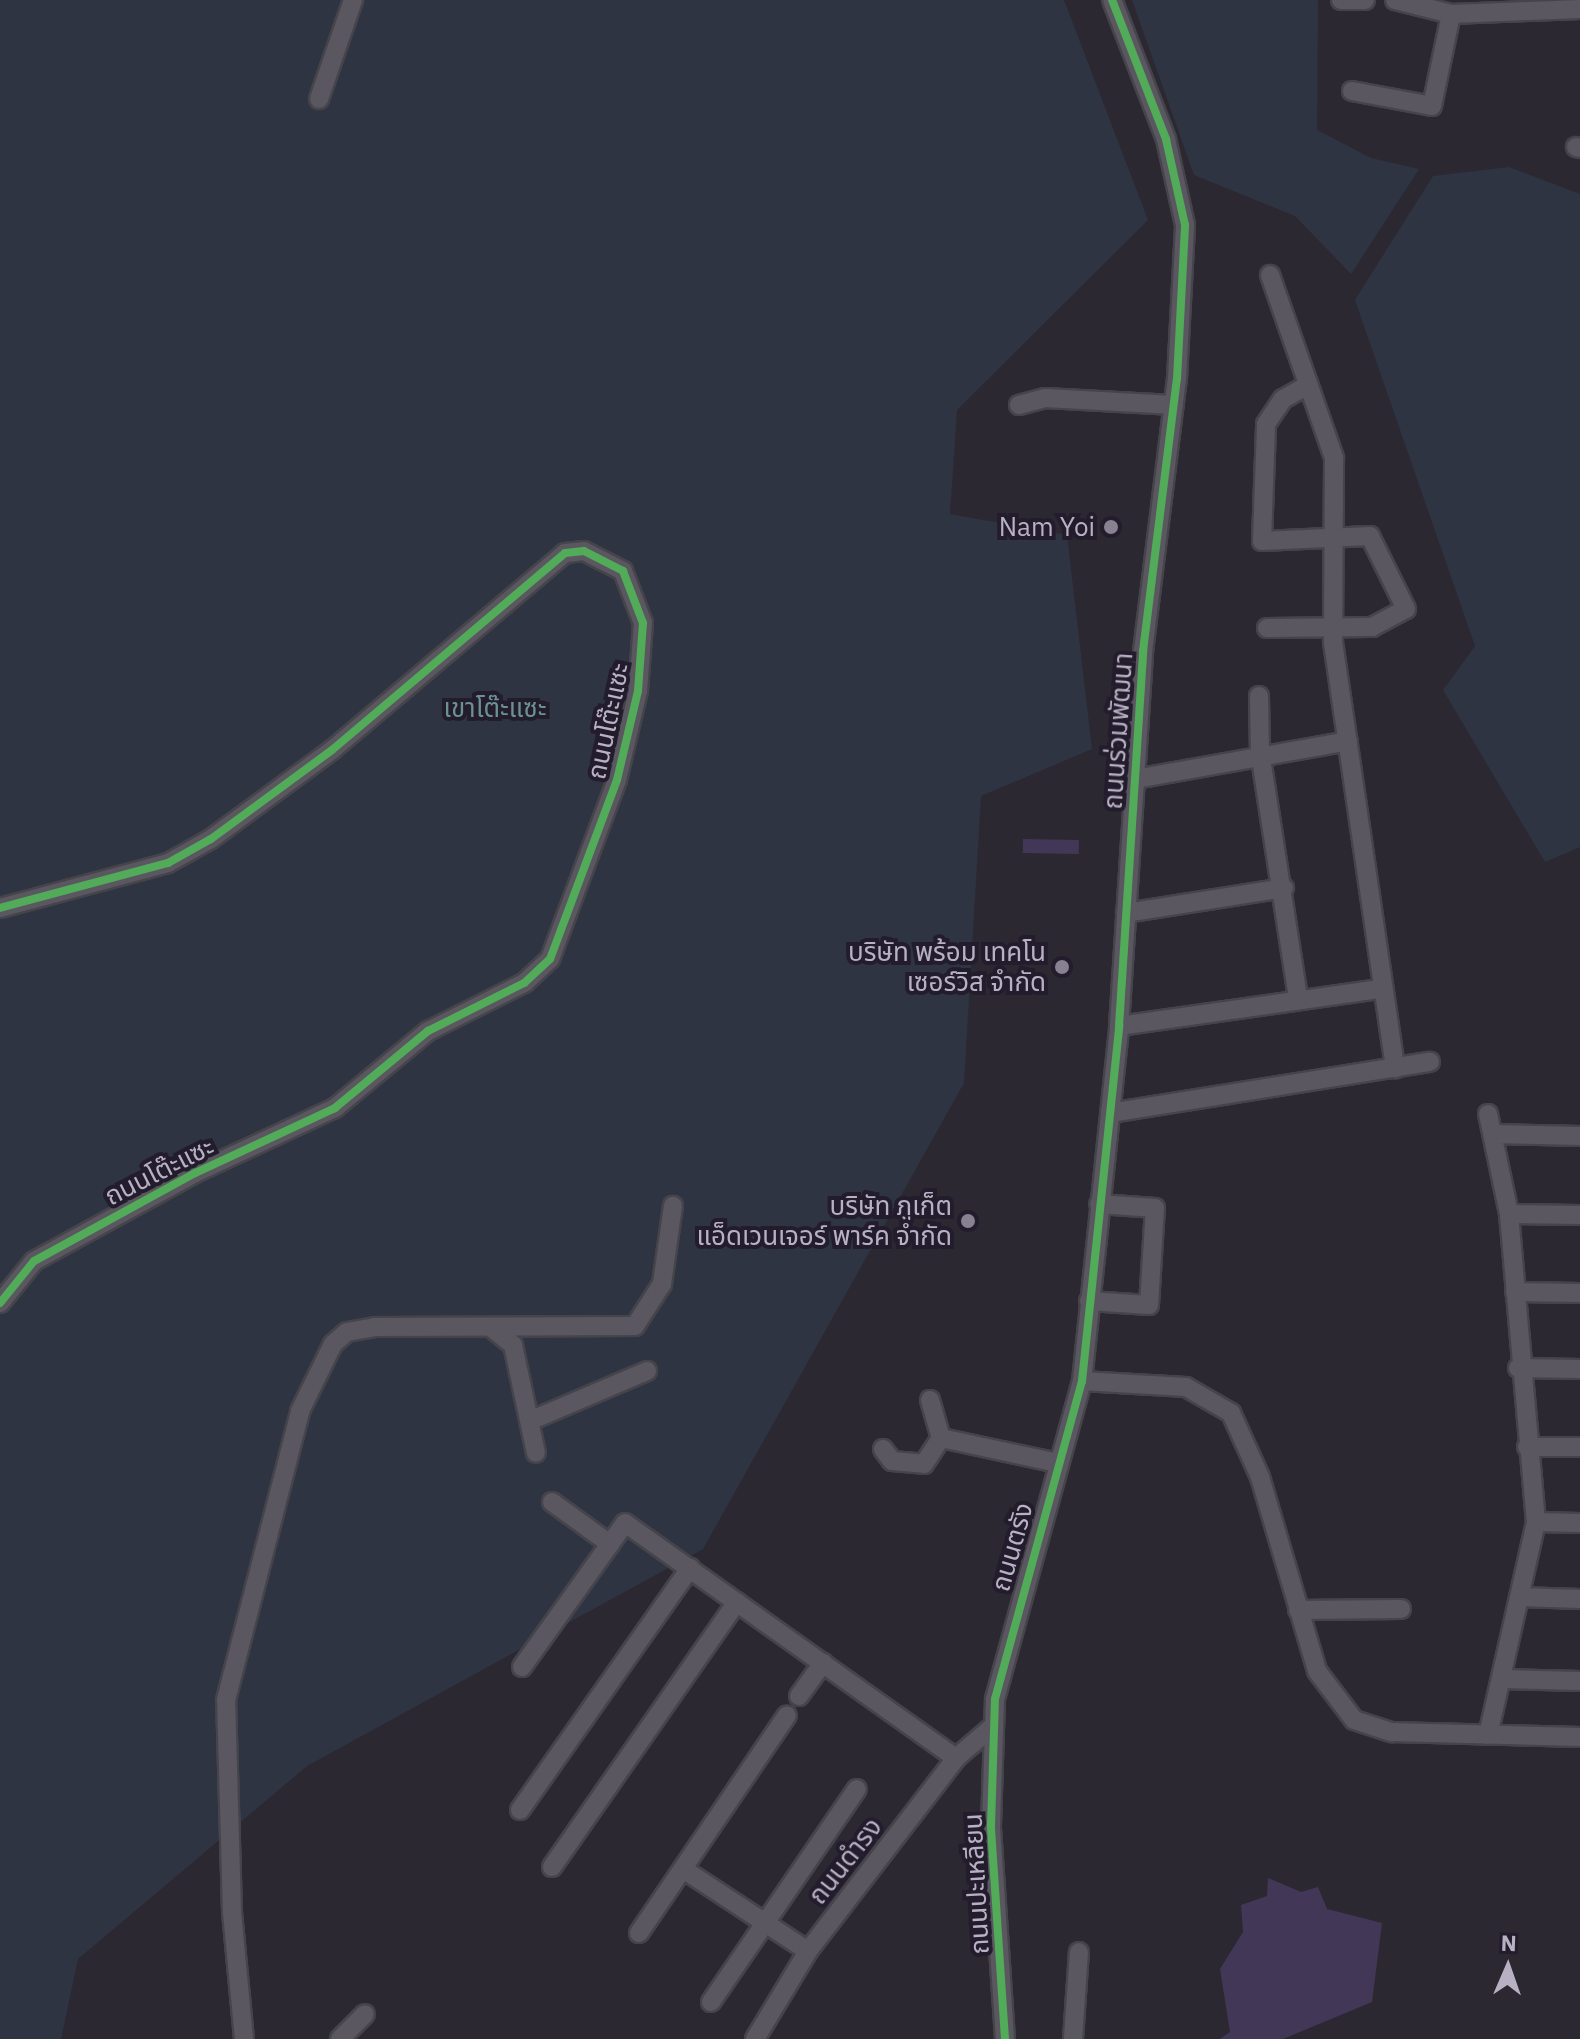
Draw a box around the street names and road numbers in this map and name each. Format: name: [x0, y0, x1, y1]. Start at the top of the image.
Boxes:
street label: ถนนร่วมพัฒนา: [1097, 652, 1139, 810]
street label: ถนนโต๊ะแซะ: [580, 660, 636, 782]
street label: ถนนโต๊ะแซะ: [99, 1130, 219, 1212]
street label: ถนนตรัง: [985, 1499, 1039, 1595]
street label: ถนนดำรง: [802, 1812, 888, 1910]
street label: ถนนปะเหลียน: [957, 1813, 995, 1955]

